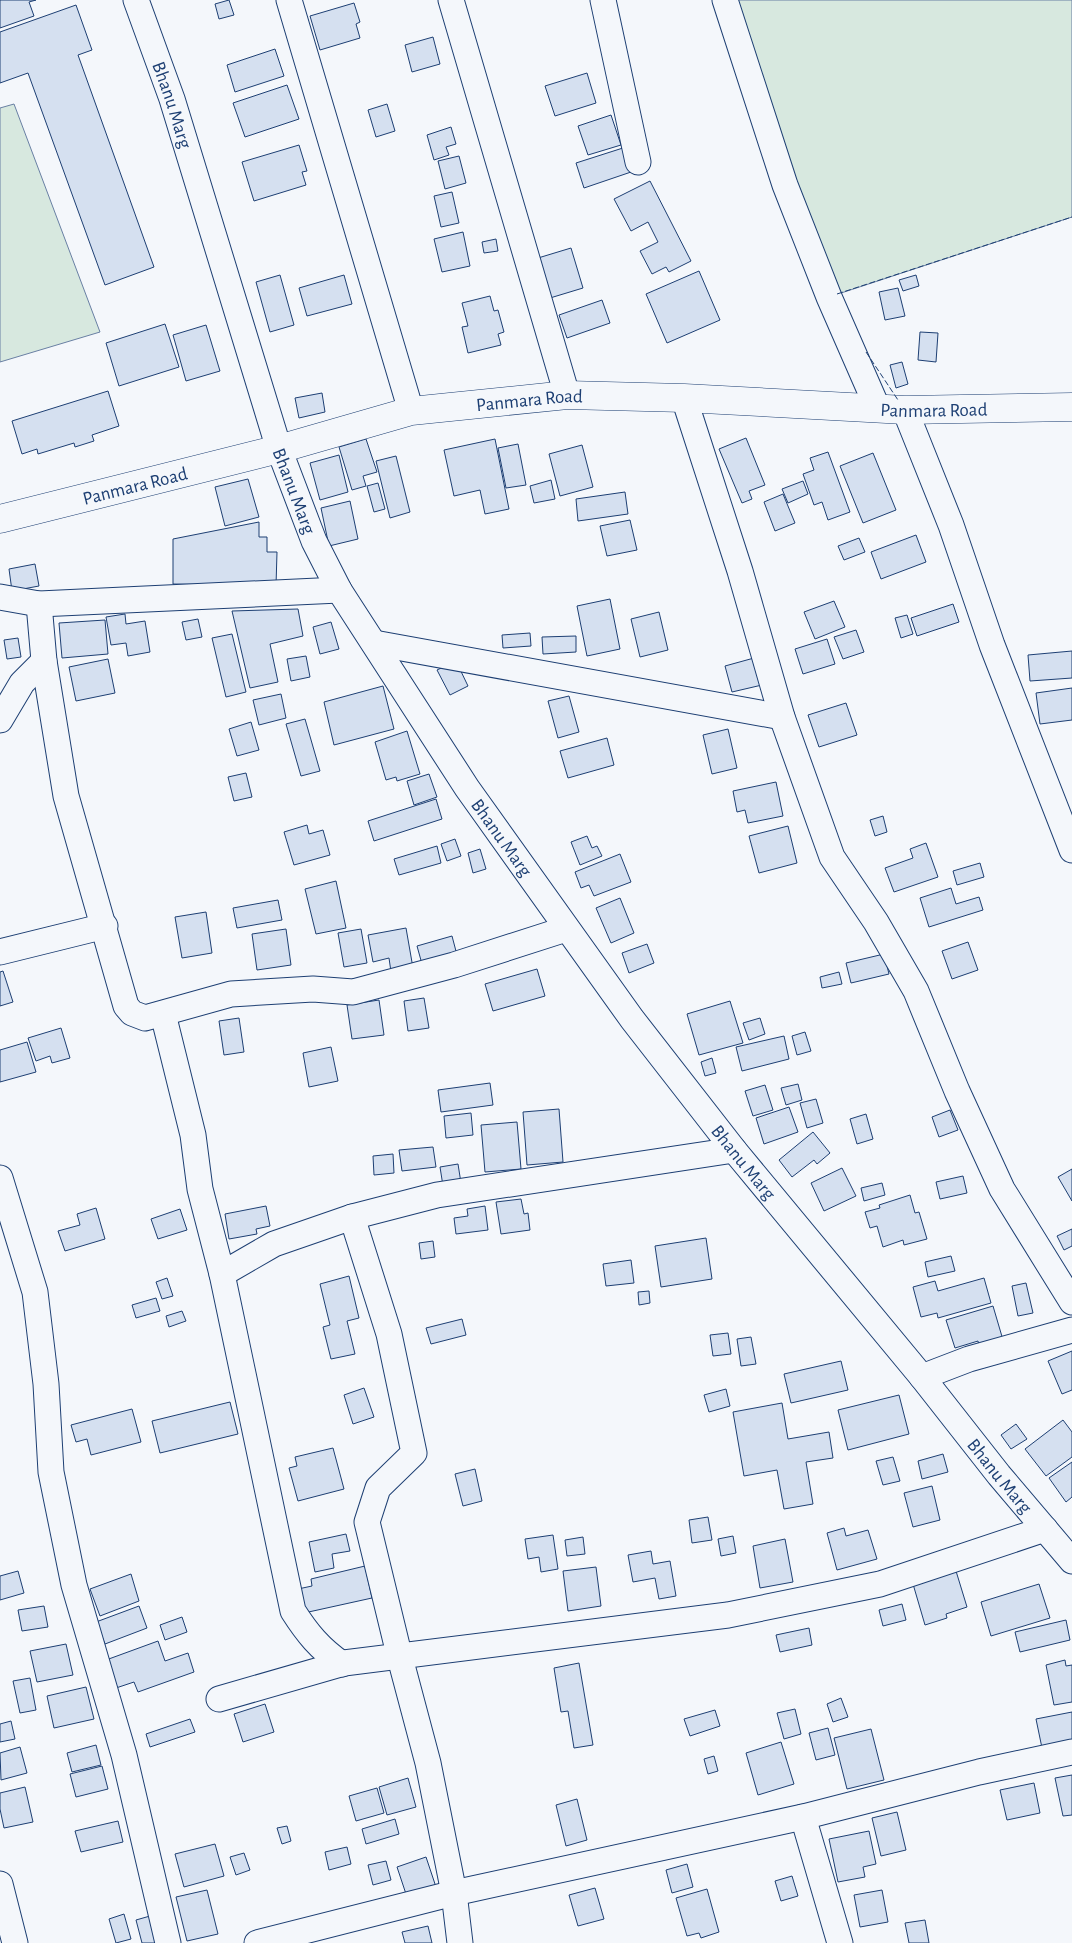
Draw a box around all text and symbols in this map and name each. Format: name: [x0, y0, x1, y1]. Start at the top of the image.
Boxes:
street label: Bhanu Marg: [148, 59, 195, 151]
street label: Panmara Road: [475, 387, 583, 415]
street label: Panmara Road: [880, 401, 988, 421]
street label: Bhanu Marg: [269, 446, 319, 537]
street label: Panmara Road: [81, 464, 190, 509]
street label: Bhanu Marg: [467, 796, 535, 881]
street label: Bhanu Marg: [707, 1122, 779, 1204]
street label: Bhanu Marg: [963, 1436, 1036, 1518]

